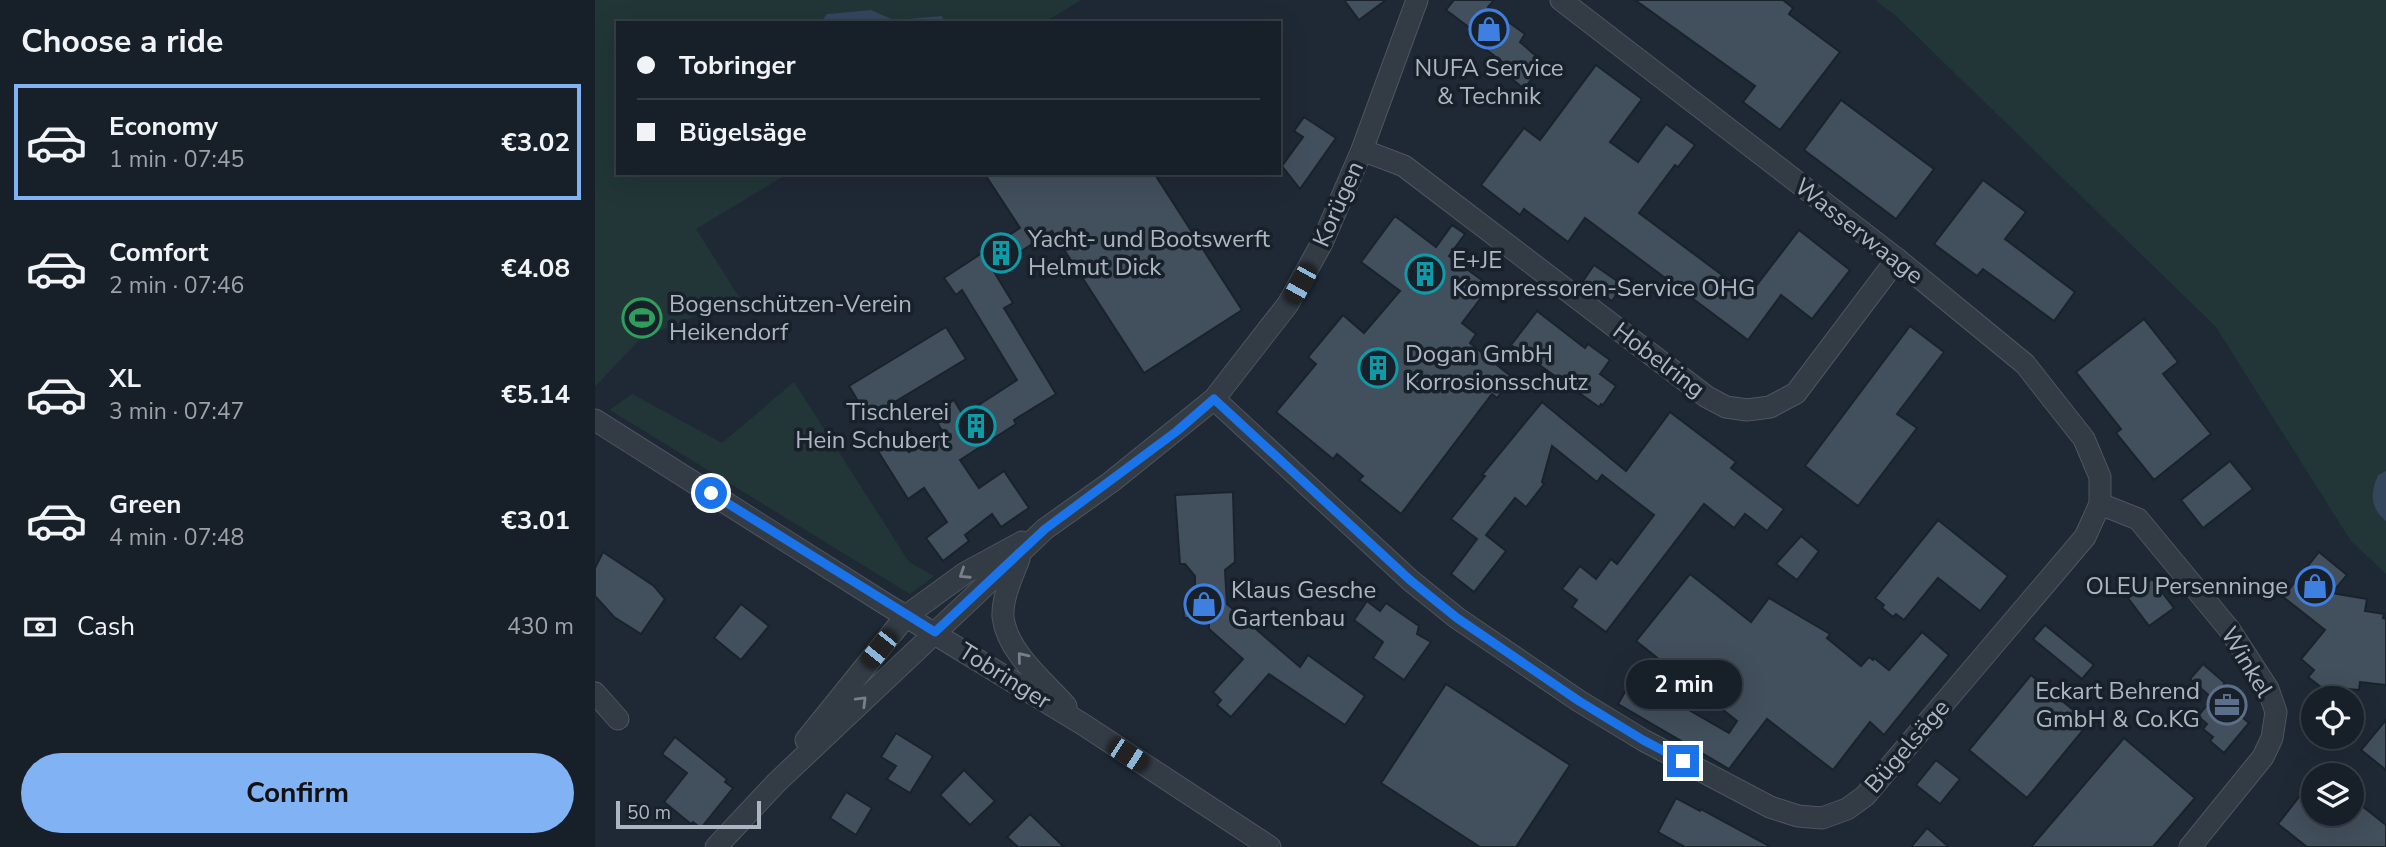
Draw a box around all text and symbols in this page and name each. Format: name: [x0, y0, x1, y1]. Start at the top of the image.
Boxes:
shop icon: NUFA Service & Technik: [1468, 8, 1510, 50]
text: Choose a ride: [21, 20, 223, 63]
text: Tobringer: [679, 48, 796, 83]
place label: NUFA Service & Technik: [1414, 52, 1564, 112]
text: Economy: [109, 109, 218, 144]
icon: car: [25, 111, 88, 174]
text: Bügelsäge: [679, 115, 807, 150]
text: €3.02: [501, 125, 570, 160]
text: 1 min · 07:45: [109, 144, 244, 175]
street label: Korügen: [1305, 156, 1371, 252]
street label: Wasserwaage: [1788, 171, 1930, 291]
place label: Yacht- und Bootswerft Helmut Dick: [1027, 223, 1271, 283]
building icon: Yacht- und Bootswerft Helmut Dick: [980, 232, 1022, 274]
text: Comfort: [109, 235, 209, 270]
icon: car: [25, 237, 88, 300]
place label: E+JE Kompressoren-Service OHG: [1452, 244, 1755, 304]
text: €4.08: [501, 251, 570, 286]
building icon: E+JE Kompressoren-Service OHG: [1404, 253, 1446, 295]
car: [1281, 261, 1320, 307]
text: 2 min · 07:46: [109, 270, 244, 301]
place label: Bogenschützen-Verein Heikendorf: [669, 288, 912, 348]
sports icon: Bogenschützen-Verein Heikendorf: [621, 297, 663, 339]
street label: Hobelring: [1607, 315, 1711, 405]
place label: Dogan GmbH Korrosionsschutz: [1405, 338, 1588, 398]
building icon: Dogan GmbH Korrosionsschutz: [1357, 347, 1399, 389]
text: XL: [109, 361, 141, 396]
icon: car: [25, 363, 88, 426]
text: €5.14: [501, 377, 570, 412]
text: 3 min · 07:47: [109, 396, 244, 427]
place label: Tischlerei Hein Schubert: [795, 396, 950, 456]
building icon: Tischlerei Hein Schubert: [955, 405, 997, 447]
route start: [695, 477, 727, 509]
text: Green: [109, 487, 182, 522]
icon: car: [25, 489, 88, 552]
text: €3.01: [501, 503, 570, 538]
text: 4 min · 07:48: [109, 522, 244, 553]
shop icon: OLEU Persenninge: [2294, 565, 2336, 607]
one-way arrow: [959, 566, 972, 579]
place label: OLEU Persenninge: [2085, 570, 2288, 602]
place label: Klaus Gesche Gartenbau: [1231, 574, 1376, 634]
shop icon: Klaus Gesche Gartenbau: [1183, 583, 1225, 625]
icon: cash: [21, 608, 59, 646]
text: Cash: [77, 609, 135, 644]
text: 430 m: [507, 611, 574, 642]
street label: Winkel: [2213, 621, 2281, 703]
car: [858, 626, 901, 672]
street label: Tobringer: [953, 635, 1058, 717]
one-way arrow: [1017, 652, 1030, 665]
callout: 2 min: [1625, 660, 1741, 708]
text: 2 min: [1654, 669, 1714, 700]
place label: Eckart Behrend GmbH & Co.KG: [2035, 675, 2200, 735]
office icon: Eckart Behrend GmbH & Co.KG: [2206, 684, 2248, 726]
map controls: [2301, 686, 2364, 826]
button: locate: [2301, 686, 2364, 749]
street label: Bügelsäge: [1857, 692, 1957, 800]
one-way arrow: [854, 697, 867, 710]
car: [1105, 735, 1152, 775]
route end: [1667, 745, 1699, 777]
button: Confirm: [21, 753, 574, 833]
button: layers: [2301, 763, 2364, 826]
scale bar: [616, 798, 761, 830]
text: 50 m: [627, 800, 671, 826]

